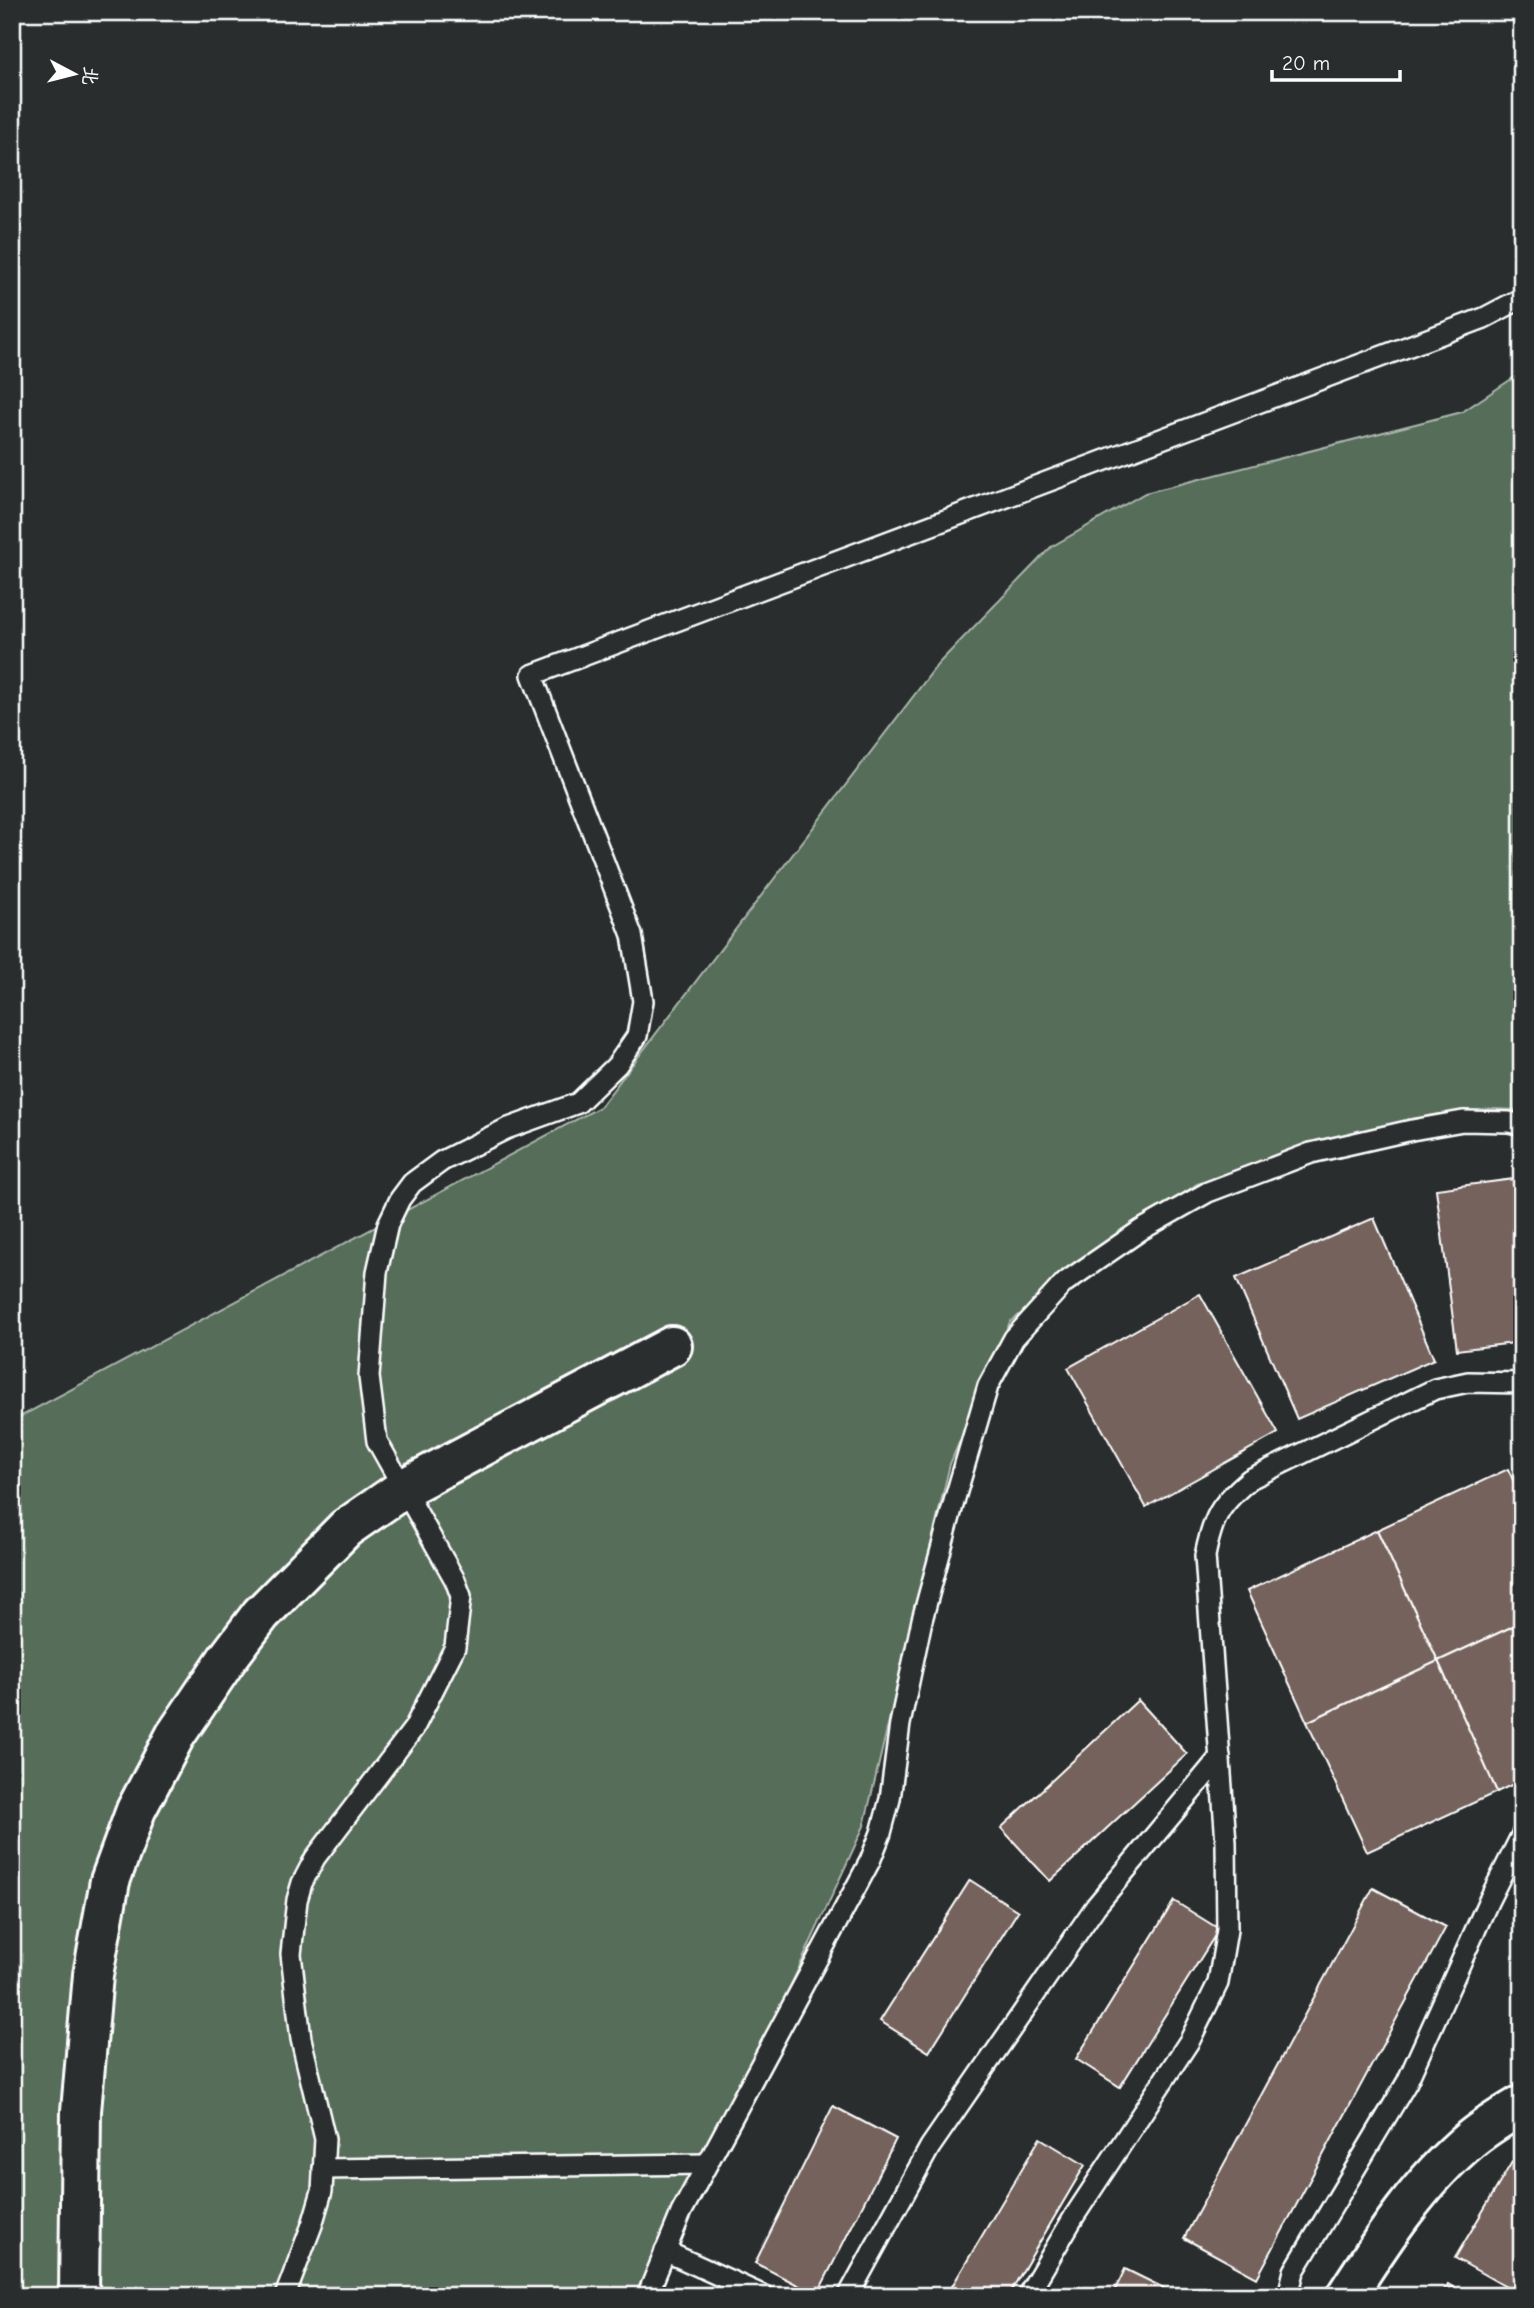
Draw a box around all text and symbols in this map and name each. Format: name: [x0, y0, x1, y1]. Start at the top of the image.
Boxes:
north arrow: [38, 38, 108, 108]
scale bar: [1272, 38, 1399, 82]
text: 20 m: [1282, 51, 1330, 75]
text: 北: [78, 65, 102, 87]

